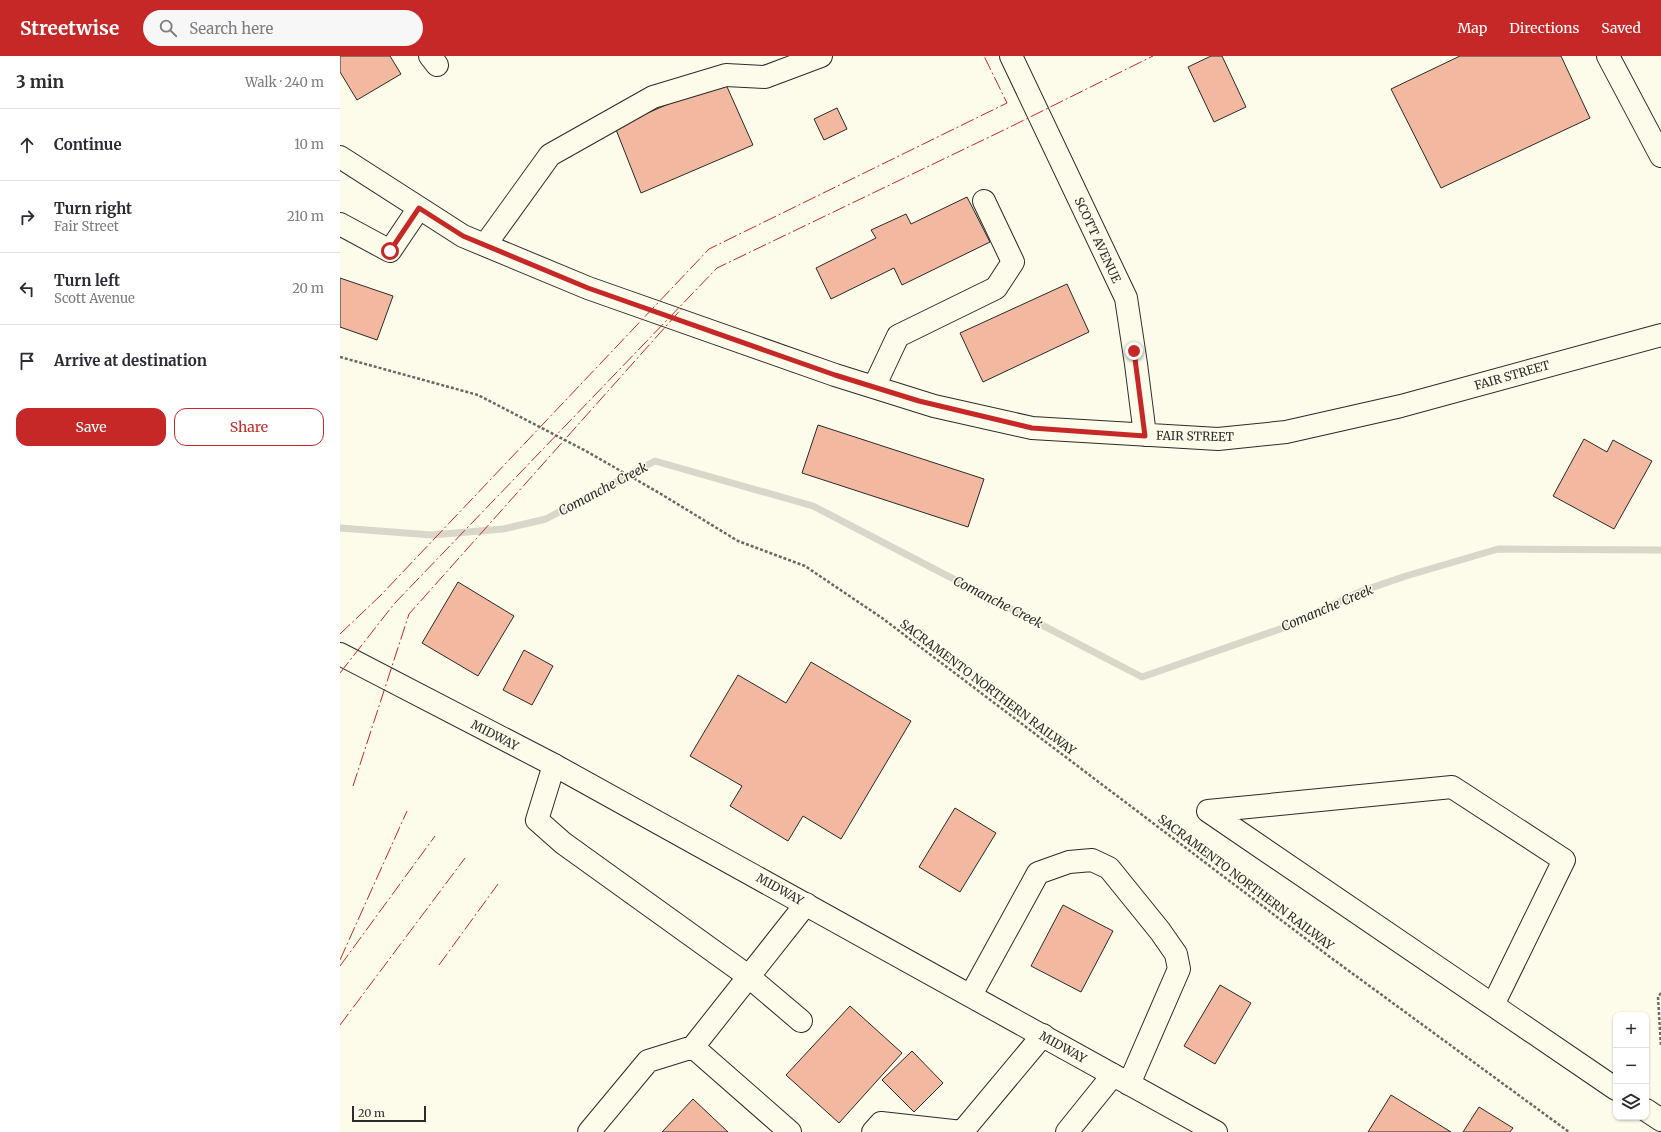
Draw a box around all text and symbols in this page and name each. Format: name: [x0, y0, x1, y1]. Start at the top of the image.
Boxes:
search box: [143, 10, 423, 46]
text: Streetwise: [20, 16, 119, 40]
icon: search: [157, 17, 179, 39]
text: Search here: [189, 19, 273, 38]
text: Map: [1457, 19, 1487, 37]
text: Directions: [1509, 19, 1579, 37]
text: Saved: [1601, 19, 1641, 37]
text: 3 min: [16, 71, 64, 93]
text: Walk · 240 m: [245, 74, 324, 91]
icon: ahead: [16, 134, 38, 156]
text: Continue: [54, 135, 122, 154]
text: 10 m: [294, 136, 324, 153]
street label: SCOTT AVENUE: [1072, 195, 1125, 286]
text: Turn right: [54, 199, 132, 218]
icon: right: [16, 206, 38, 228]
text: 210 m: [287, 208, 324, 225]
text: Fair Street: [54, 218, 119, 235]
route start: [381, 242, 399, 260]
text: Turn left: [54, 271, 120, 290]
icon: left: [16, 278, 38, 300]
text: 20 m: [292, 280, 324, 297]
text: Scott Avenue: [54, 290, 135, 307]
route end: [1125, 342, 1143, 360]
icon: arrive: [16, 350, 38, 372]
text: Arrive at destination: [54, 351, 207, 370]
street label: FAIR STREET: [1473, 357, 1552, 393]
button: Save: [16, 408, 166, 446]
button: Share: [174, 408, 324, 446]
street label: FAIR STREET: [1156, 428, 1235, 444]
water label: Comanche Creek: [555, 458, 651, 520]
water label: Comanche Creek: [950, 572, 1046, 632]
water label: Comanche Creek: [1278, 581, 1376, 635]
street label: SACRAMENTO NORTHERN RAILWAY: [897, 616, 1079, 758]
street label: MIDWAY: [469, 717, 522, 754]
street label: SACRAMENTO NORTHERN RAILWAY: [1155, 811, 1337, 953]
street label: MIDWAY: [754, 870, 806, 908]
map controls: [1613, 1012, 1649, 1120]
button: +: [1613, 1012, 1649, 1048]
street label: MIDWAY: [1037, 1028, 1089, 1066]
button: −: [1613, 1048, 1649, 1084]
button: layers: [1613, 1084, 1649, 1120]
scale bar: [352, 1104, 426, 1123]
text: 20 m: [358, 1106, 385, 1120]

